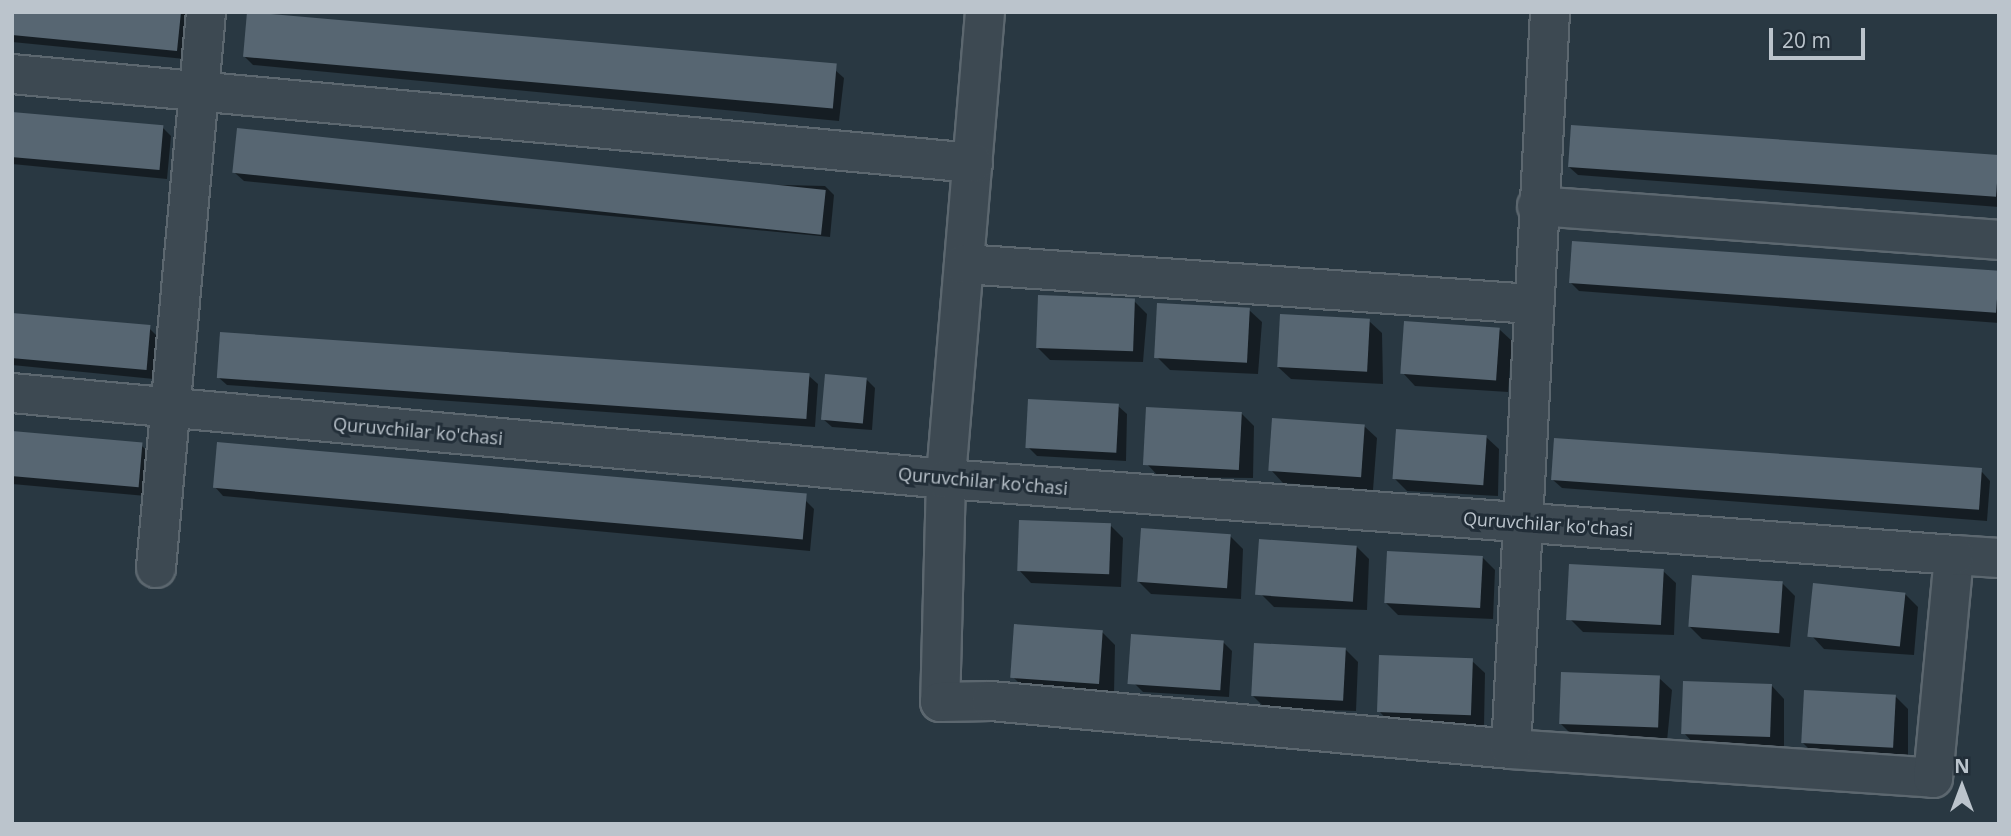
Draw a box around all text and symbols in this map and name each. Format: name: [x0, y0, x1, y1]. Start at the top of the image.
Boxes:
scale bar: [1773, 14, 1869, 58]
text: 20 m: [1782, 26, 1831, 54]
street label: Quruvchilar ko'chasi: [332, 413, 504, 449]
street label: Quruvchilar ko'chasi: [897, 463, 1069, 499]
street label: Quruvchilar ko'chasi: [1462, 507, 1634, 541]
north arrow: [1927, 752, 1997, 822]
text: N: [1954, 753, 1970, 779]

